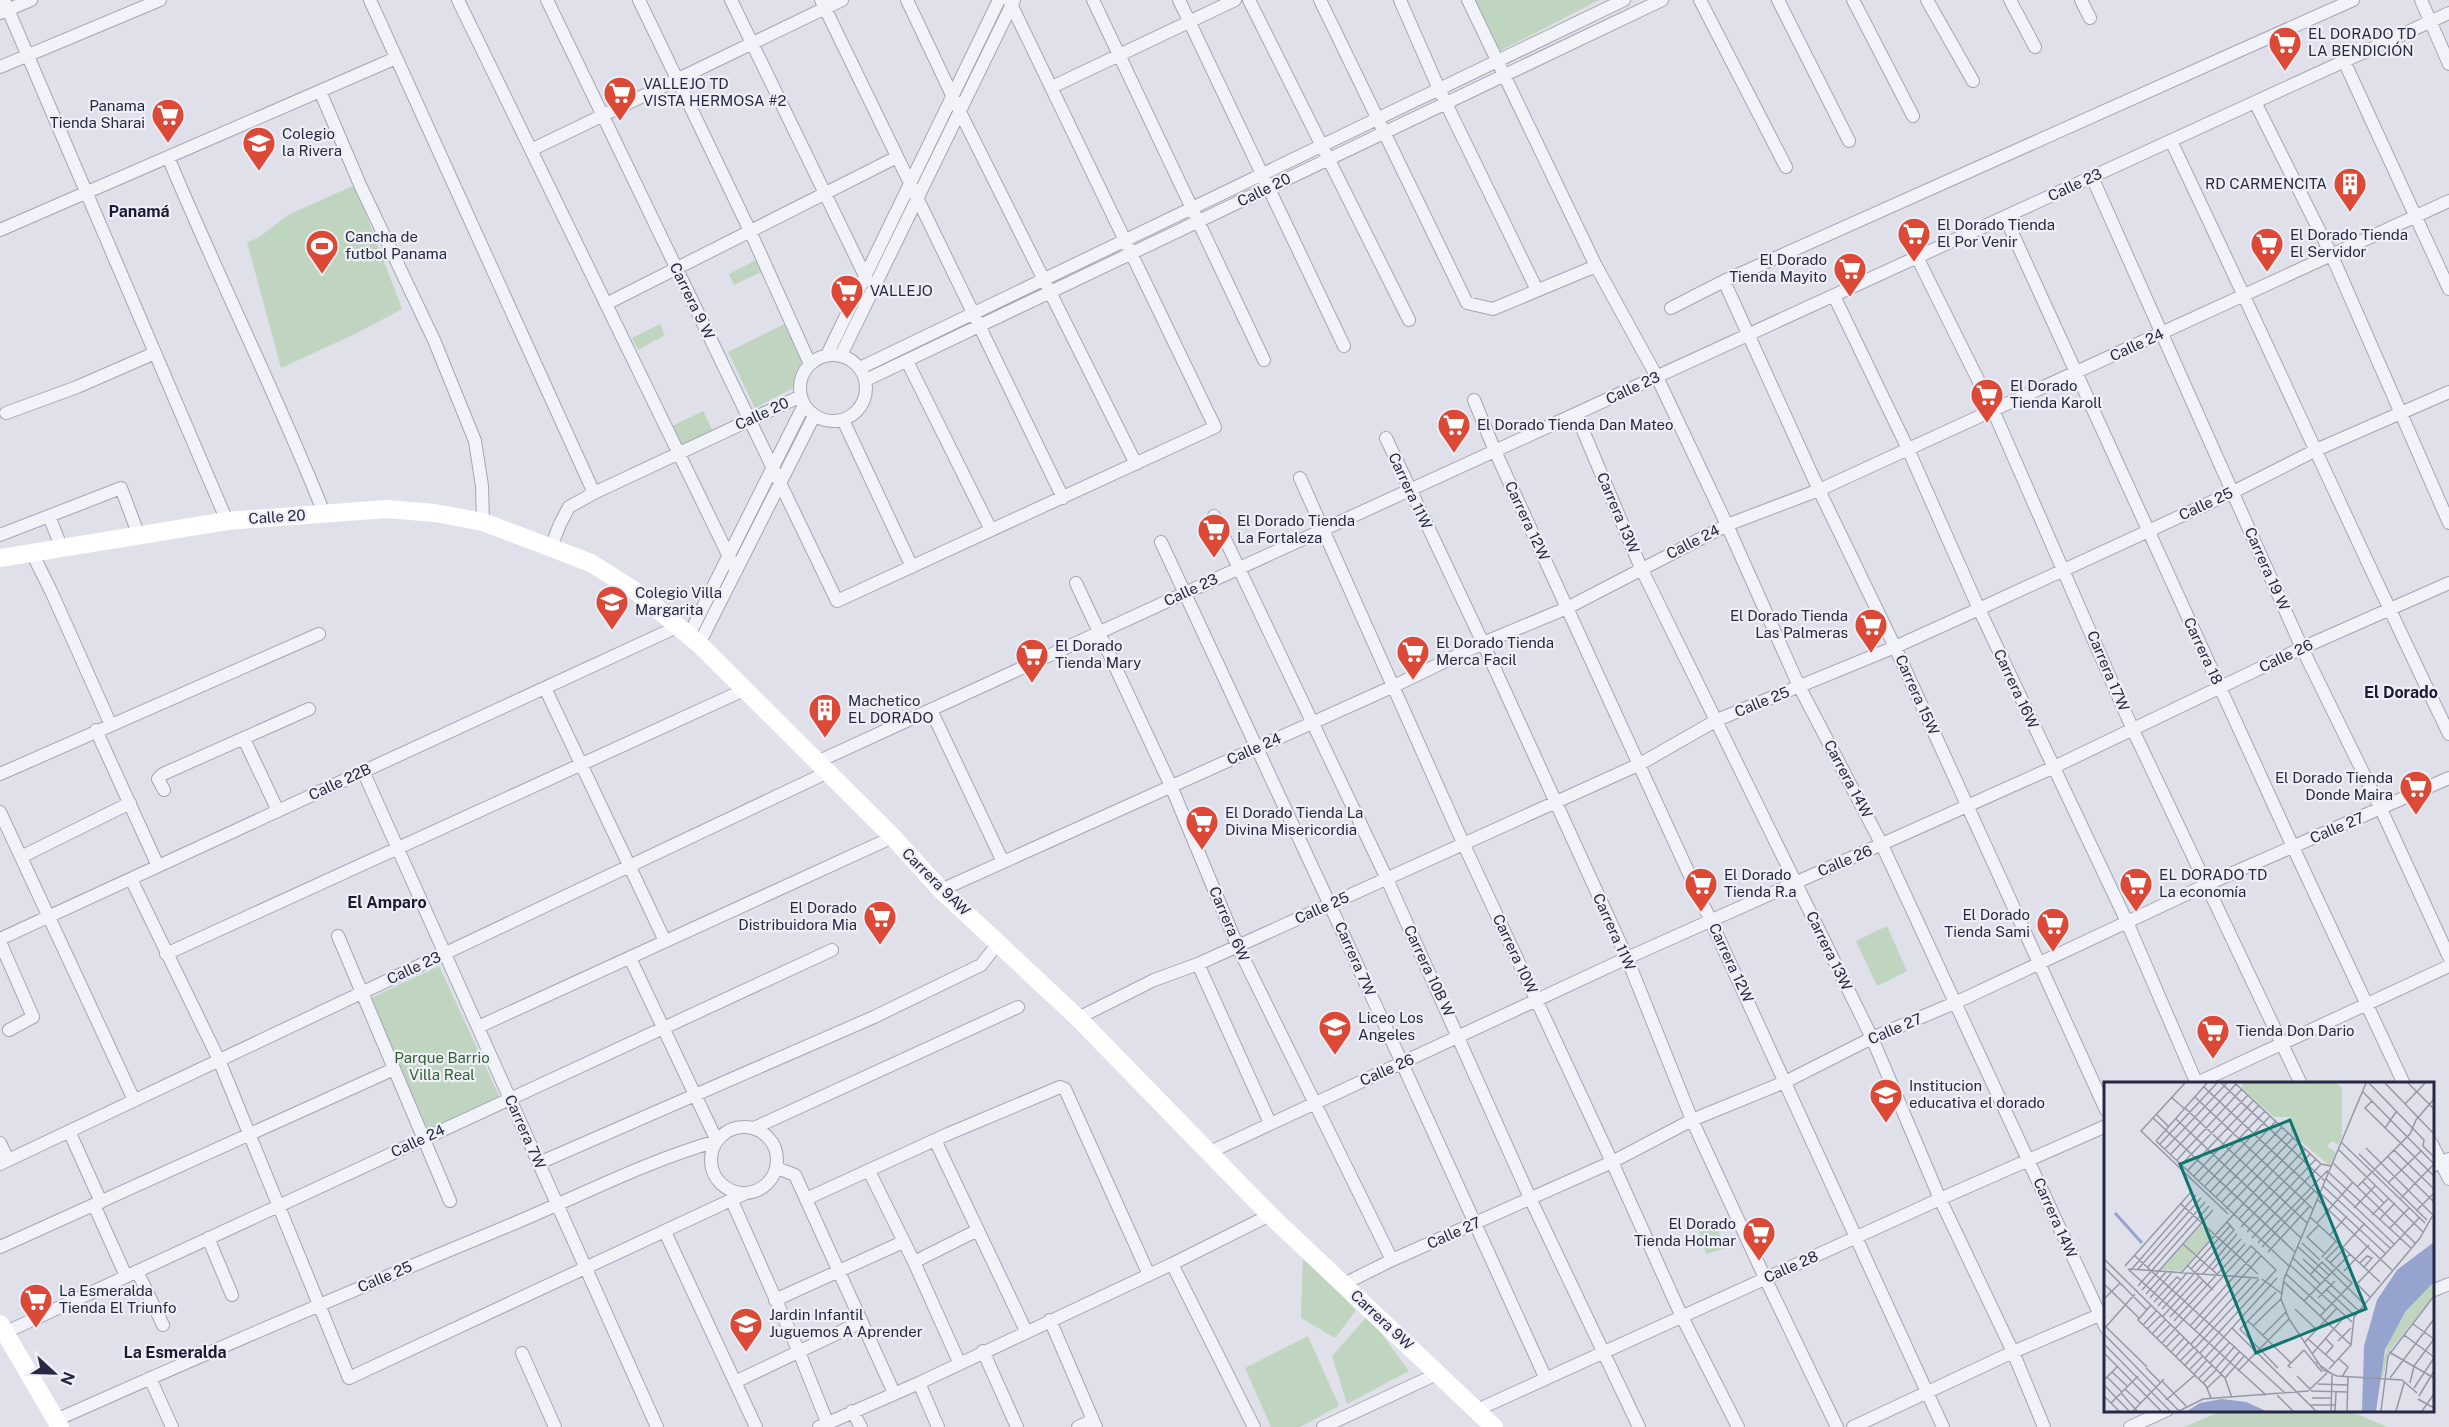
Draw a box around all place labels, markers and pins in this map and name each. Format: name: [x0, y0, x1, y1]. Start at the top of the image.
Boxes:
supermarket icon: EL DORADO TD LA BENDICIÓN: [2267, 25, 2303, 72]
place label: EL DORADO TD LA BENDICIÓN: [2308, 25, 2416, 59]
supermarket icon: VALLEJO TD VISTA HERMOSA #2: [602, 75, 638, 122]
place label: VALLEJO TD VISTA HERMOSA #2: [643, 75, 786, 109]
place label: Panama Tienda Sharai: [50, 97, 145, 131]
supermarket icon: Panama Tienda Sharai: [150, 97, 186, 144]
school or university icon: Colegio la Rivera: [241, 125, 277, 172]
place label: Colegio la Rivera: [282, 125, 342, 159]
building icon: RD CARMENCITA: [2332, 166, 2368, 213]
place label: RD CARMENCITA: [2205, 175, 2327, 192]
supermarket icon: El Dorado Tienda El Por Venir: [1896, 216, 1932, 263]
place label: El Dorado Tienda El Por Venir: [1937, 216, 2055, 250]
supermarket icon: El Dorado Tienda El Servidor: [2249, 226, 2285, 273]
place label: El Dorado Tienda El Servidor: [2290, 226, 2408, 260]
sports icon: Cancha de futbol Panama: [304, 228, 340, 275]
place label: Cancha de futbol Panama: [345, 228, 447, 262]
place label: El Dorado Tienda Mayito: [1729, 251, 1827, 285]
supermarket icon: El Dorado Tienda Mayito: [1832, 251, 1868, 298]
supermarket icon: VALLEJO: [829, 273, 865, 320]
place label: VALLEJO: [870, 282, 933, 299]
supermarket icon: El Dorado Tienda Karoll: [1969, 377, 2005, 424]
place label: El Dorado Tienda Karoll: [2010, 377, 2102, 411]
supermarket icon: El Dorado Tienda Dan Mateo: [1436, 407, 1472, 454]
place label: El Dorado Tienda Dan Mateo: [1477, 416, 1674, 433]
supermarket icon: El Dorado Tienda La Fortaleza: [1196, 512, 1232, 559]
place label: El Dorado Tienda La Fortaleza: [1237, 512, 1355, 546]
school or university icon: Colegio Villa Margarita: [594, 584, 630, 631]
place label: Colegio Villa Margarita: [635, 584, 722, 618]
place label: El Dorado Tienda Las Palmeras: [1730, 607, 1848, 641]
supermarket icon: El Dorado Tienda Las Palmeras: [1853, 607, 1889, 654]
supermarket icon: El Dorado Tienda Merca Facil: [1395, 634, 1431, 681]
place label: El Dorado Tienda Merca Facil: [1436, 634, 1554, 668]
supermarket icon: El Dorado Tienda Mary: [1014, 637, 1050, 684]
place label: El Dorado Tienda Mary: [1055, 637, 1141, 671]
building icon: Machetico EL DORADO: [807, 692, 843, 739]
place label: Machetico EL DORADO: [848, 692, 933, 726]
place label: El Dorado Tienda Donde Maira: [2275, 769, 2393, 803]
supermarket icon: El Dorado Tienda Donde Maira: [2398, 769, 2434, 816]
supermarket icon: El Dorado Tienda La Divina Misericordia: [1184, 804, 1220, 851]
place label: El Dorado Tienda La Divina Misericordia: [1225, 804, 1363, 838]
supermarket icon: El Dorado Tienda R.a: [1683, 866, 1719, 913]
place label: El Dorado Tienda R.a: [1724, 866, 1796, 900]
supermarket icon: EL DORADO TD La economía: [2118, 866, 2154, 913]
place label: EL DORADO TD La economía: [2159, 866, 2267, 900]
place label: El Dorado Distribuidora Mia: [738, 899, 857, 933]
supermarket icon: El Dorado Distribuidora Mia: [862, 899, 898, 946]
place label: El Dorado Tienda Sami: [1944, 906, 2030, 940]
supermarket icon: El Dorado Tienda Sami: [2035, 906, 2071, 953]
school or university icon: Liceo Los Angeles: [1317, 1009, 1353, 1056]
place label: Liceo Los Angeles: [1358, 1009, 1423, 1043]
supermarket icon: Tienda Don Dario: [2195, 1013, 2231, 1060]
place label: Tienda Don Dario: [2236, 1022, 2355, 1039]
school or university icon: Institucion educativa el dorado: [1868, 1077, 1904, 1124]
place label: Institucion educativa el dorado: [1909, 1077, 2045, 1111]
place label: El Dorado Tienda Holmar: [1634, 1215, 1736, 1249]
supermarket icon: El Dorado Tienda Holmar: [1741, 1215, 1777, 1262]
supermarket icon: La Esmeralda Tienda El Triunfo: [18, 1282, 54, 1329]
place label: La Esmeralda Tienda El Triunfo: [59, 1282, 176, 1316]
school or university icon: Jardin Infantil Juguemos A Aprender: [728, 1306, 764, 1353]
place label: Jardin Infantil Juguemos A Aprender: [769, 1306, 923, 1340]

